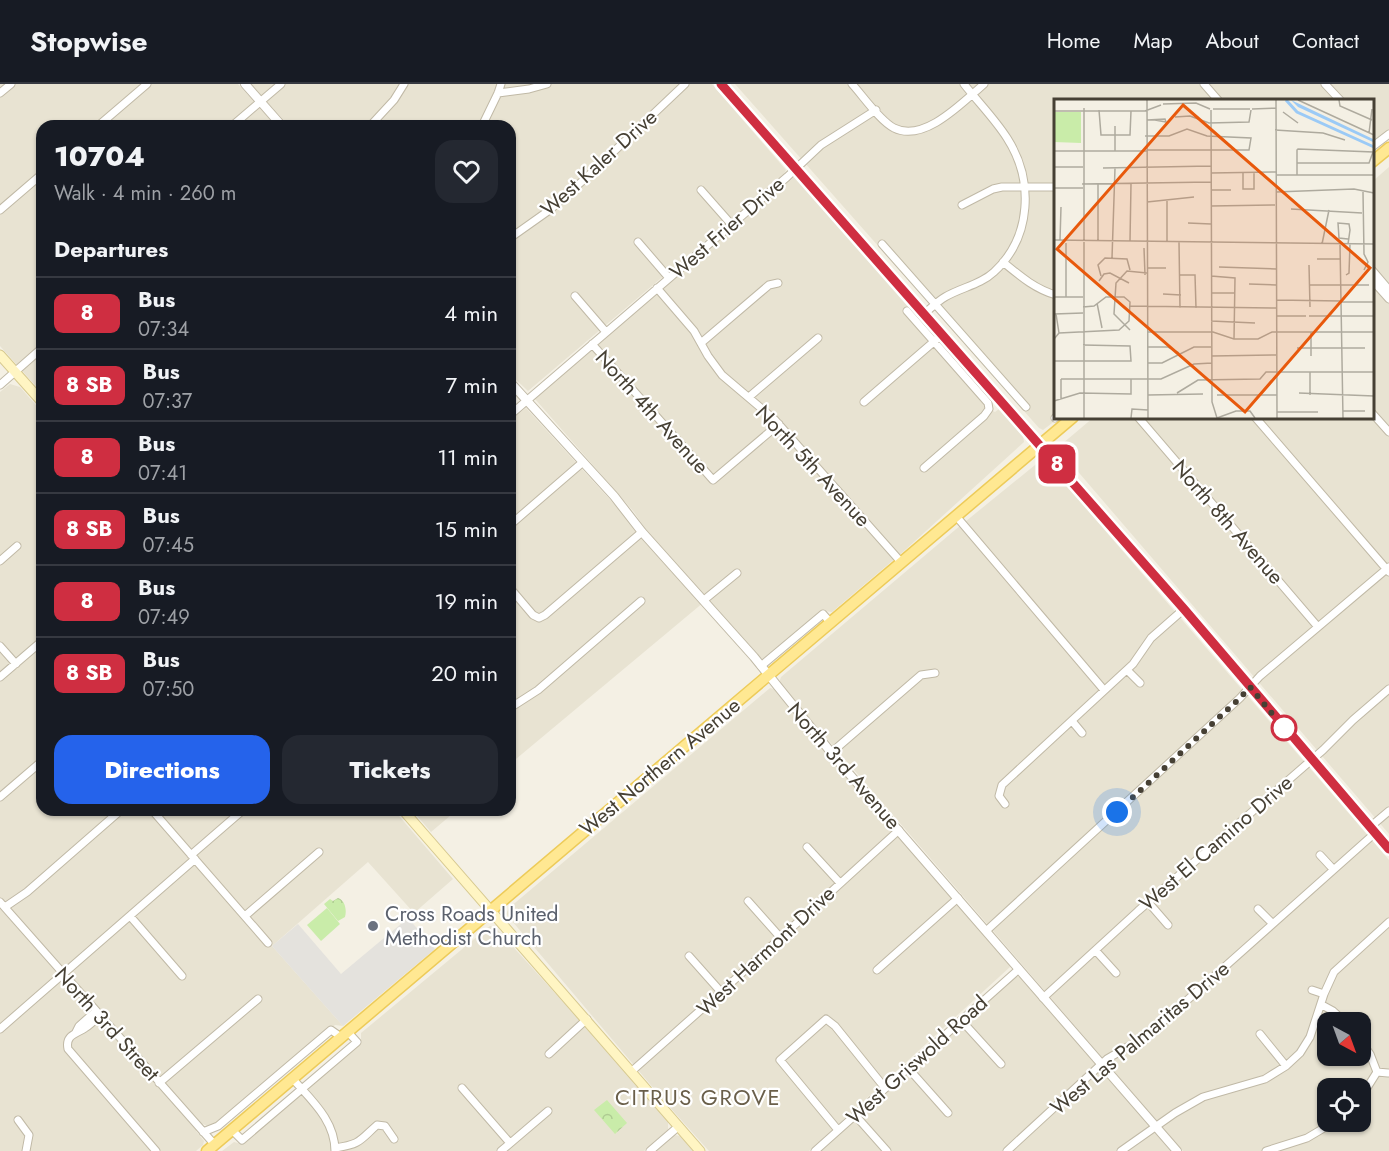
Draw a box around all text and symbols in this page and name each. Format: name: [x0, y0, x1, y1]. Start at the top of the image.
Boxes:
text: Stopwise: [30, 21, 148, 62]
text: Home: [1047, 26, 1100, 56]
text: Map: [1133, 26, 1173, 56]
text: About: [1206, 26, 1259, 56]
text: Contact: [1292, 26, 1359, 56]
inset map: [1054, 99, 1374, 418]
street label: West Kaler Drive: [534, 102, 664, 224]
text: 10704: [54, 136, 145, 177]
button: heart: [435, 140, 498, 203]
street label: West Frier Drive: [663, 169, 791, 286]
text: Walk · 4 min · 260 m: [54, 179, 236, 208]
text: Departures: [54, 233, 168, 265]
text: Bus: [138, 283, 175, 315]
text: 4 min: [444, 297, 498, 329]
text: 8: [80, 298, 94, 328]
text: 07:34: [138, 315, 189, 344]
street label: North 4th Avenue: [588, 343, 716, 481]
text: Bus: [143, 355, 180, 387]
text: 7 min: [445, 369, 498, 401]
text: 8 SB: [66, 370, 113, 400]
text: 07:37: [143, 387, 192, 416]
street label: North 5th Avenue: [749, 398, 878, 534]
text: Bus: [138, 427, 175, 459]
text: 11 min: [437, 441, 498, 473]
text: 8: [80, 442, 94, 472]
line badge: 8: [1038, 444, 1076, 484]
text: 8: [1050, 449, 1064, 479]
street label: North 8th Avenue: [1165, 453, 1291, 591]
text: 07:41: [138, 459, 187, 488]
text: Bus: [143, 499, 180, 531]
text: 15 min: [435, 513, 498, 545]
text: 8 SB: [66, 514, 113, 544]
text: 07:45: [143, 531, 194, 560]
text: Bus: [138, 571, 175, 603]
text: 19 min: [434, 585, 498, 617]
text: 8: [80, 586, 94, 616]
text: 07:49: [138, 603, 190, 632]
text: Bus: [143, 643, 180, 675]
text: 20 min: [431, 657, 498, 689]
text: 8 SB: [66, 658, 113, 688]
text: 07:50: [143, 675, 194, 704]
street label: West Northern Avenue: [573, 691, 747, 843]
street label: North 3rd Avenue: [780, 696, 908, 836]
unlabelled marker: [1271, 715, 1297, 741]
button: Directions: [54, 735, 270, 804]
button: Tickets: [282, 735, 498, 804]
street label: West El Camino Drive: [1133, 768, 1299, 918]
your location: [1102, 797, 1132, 827]
street label: West Harmont Drive: [690, 879, 842, 1023]
place label: Cross Roads United Methodist Church: [385, 899, 558, 953]
marker: Cross Roads United Methodist Church: [366, 919, 380, 933]
street label: West Las Palmaritas Drive: [1044, 954, 1236, 1122]
street label: North 3rd Street: [48, 960, 166, 1088]
street label: West Griswold Road: [840, 988, 994, 1132]
north arrow: [1317, 1012, 1371, 1066]
map controls: [1317, 1012, 1371, 1132]
button: locate: [1317, 1078, 1371, 1132]
district label: CITRUS GROVE: [615, 1081, 781, 1113]

